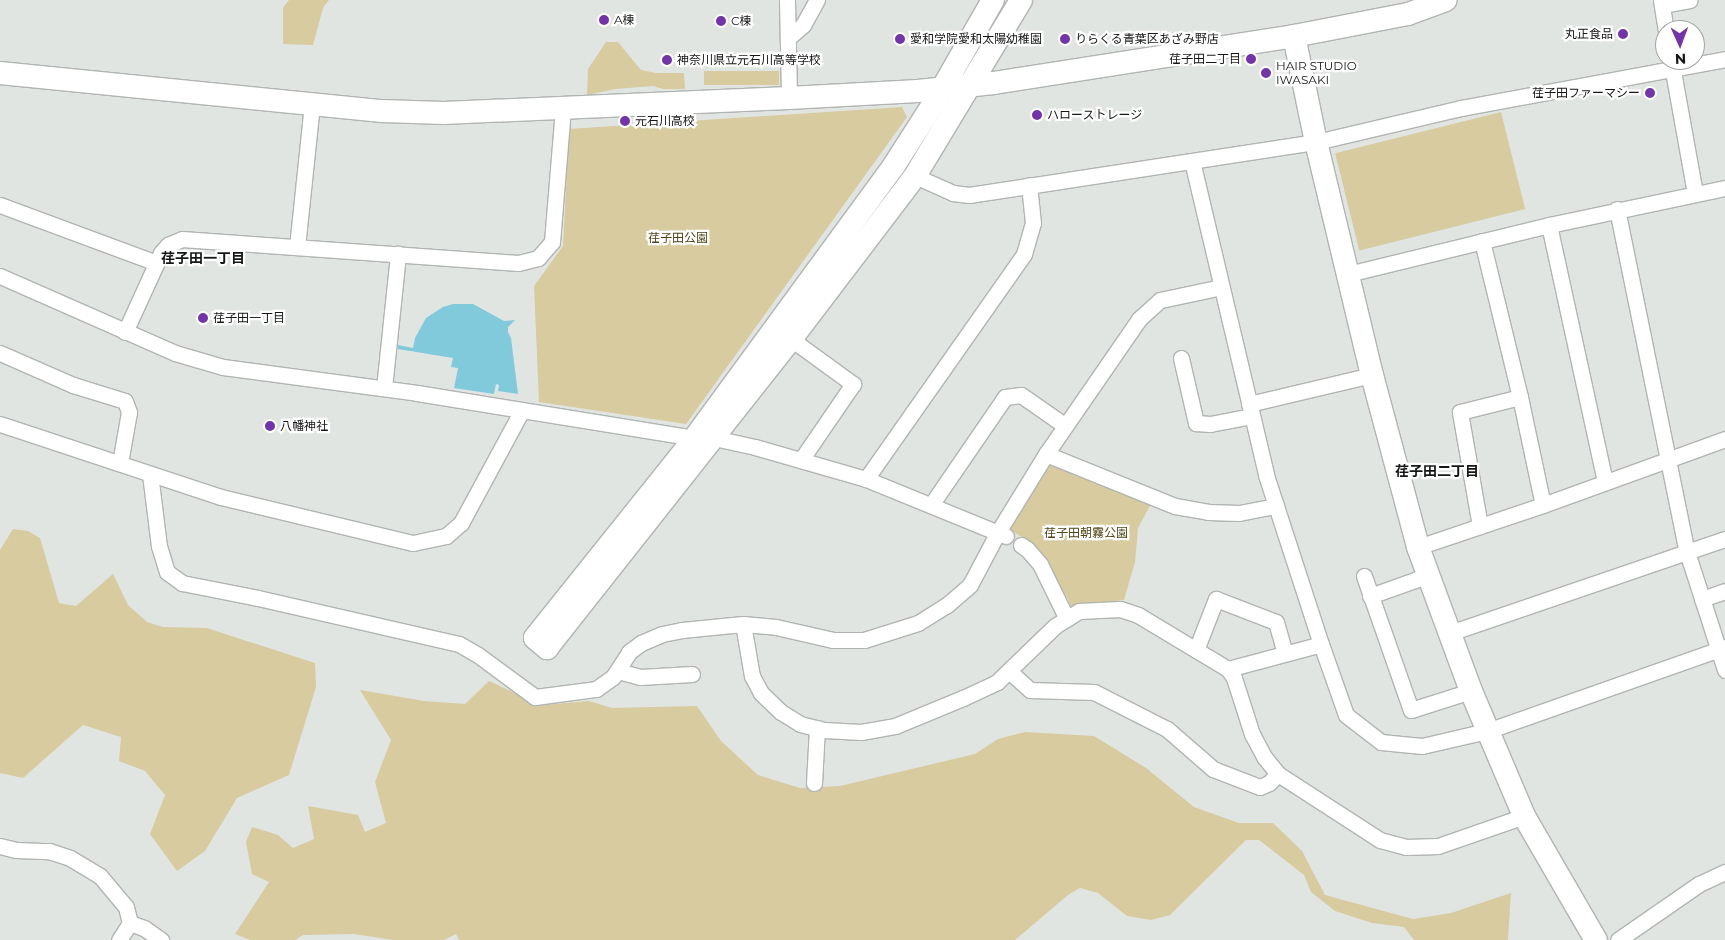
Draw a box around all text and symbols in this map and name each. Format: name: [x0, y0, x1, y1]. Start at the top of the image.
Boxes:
place label: A棟: [614, 13, 635, 27]
marker: A棟: [598, 14, 610, 26]
place label: C棟: [731, 14, 752, 28]
marker: C棟: [715, 15, 727, 27]
north arrow: [1655, 20, 1705, 70]
place label: 丸正食品: [1565, 27, 1613, 41]
marker: 丸正食品: [1617, 28, 1629, 40]
place label: 愛和学院愛和太陽幼稚園: [910, 32, 1042, 46]
place label: りらくる青葉区あざみ野店: [1075, 32, 1219, 46]
marker: 愛和学院愛和太陽幼稚園: [894, 33, 906, 45]
marker: りらくる青葉区あざみ野店: [1059, 33, 1071, 45]
text: N: [1675, 50, 1686, 68]
place label: 荏子田二丁目: [1169, 52, 1241, 66]
place label: 神奈川県立元石川高等学校: [677, 53, 821, 67]
marker: 荏子田二丁目: [1245, 53, 1257, 65]
marker: 神奈川県立元石川高等学校: [661, 54, 673, 66]
place label: HAIR STUDIO IWASAKI: [1276, 59, 1357, 87]
marker: HAIR STUDIO IWASAKI: [1260, 67, 1272, 79]
place label: 荏子田ファーマシー: [1532, 86, 1640, 100]
marker: 荏子田ファーマシー: [1644, 87, 1656, 99]
place label: ハローストレージ: [1047, 108, 1143, 122]
marker: ハローストレージ: [1031, 109, 1043, 121]
place label: 元石川高校: [635, 114, 695, 128]
marker: 元石川高校: [619, 115, 631, 127]
park label: 荏子田公園: [648, 231, 708, 245]
district label: 荏子田一丁目: [161, 250, 245, 266]
place label: 荏子田一丁目: [213, 311, 285, 325]
marker: 荏子田一丁目: [197, 312, 209, 324]
place label: 八幡神社: [280, 419, 328, 433]
marker: 八幡神社: [264, 420, 276, 432]
district label: 荏子田二丁目: [1395, 463, 1479, 479]
park label: 荏子田朝霧公園: [1044, 526, 1128, 540]

